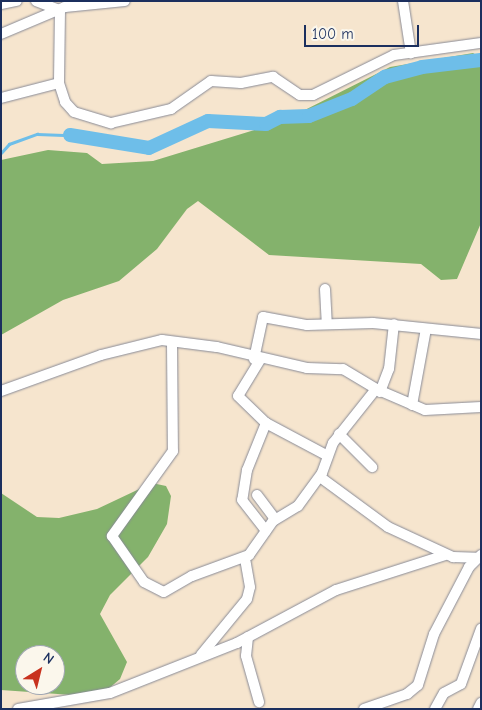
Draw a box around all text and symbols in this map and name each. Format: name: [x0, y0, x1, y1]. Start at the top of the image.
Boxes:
scale bar: [307, 15, 422, 47]
text: 100 m: [312, 25, 354, 43]
north arrow: [15, 645, 65, 695]
text: N: [40, 649, 57, 668]

